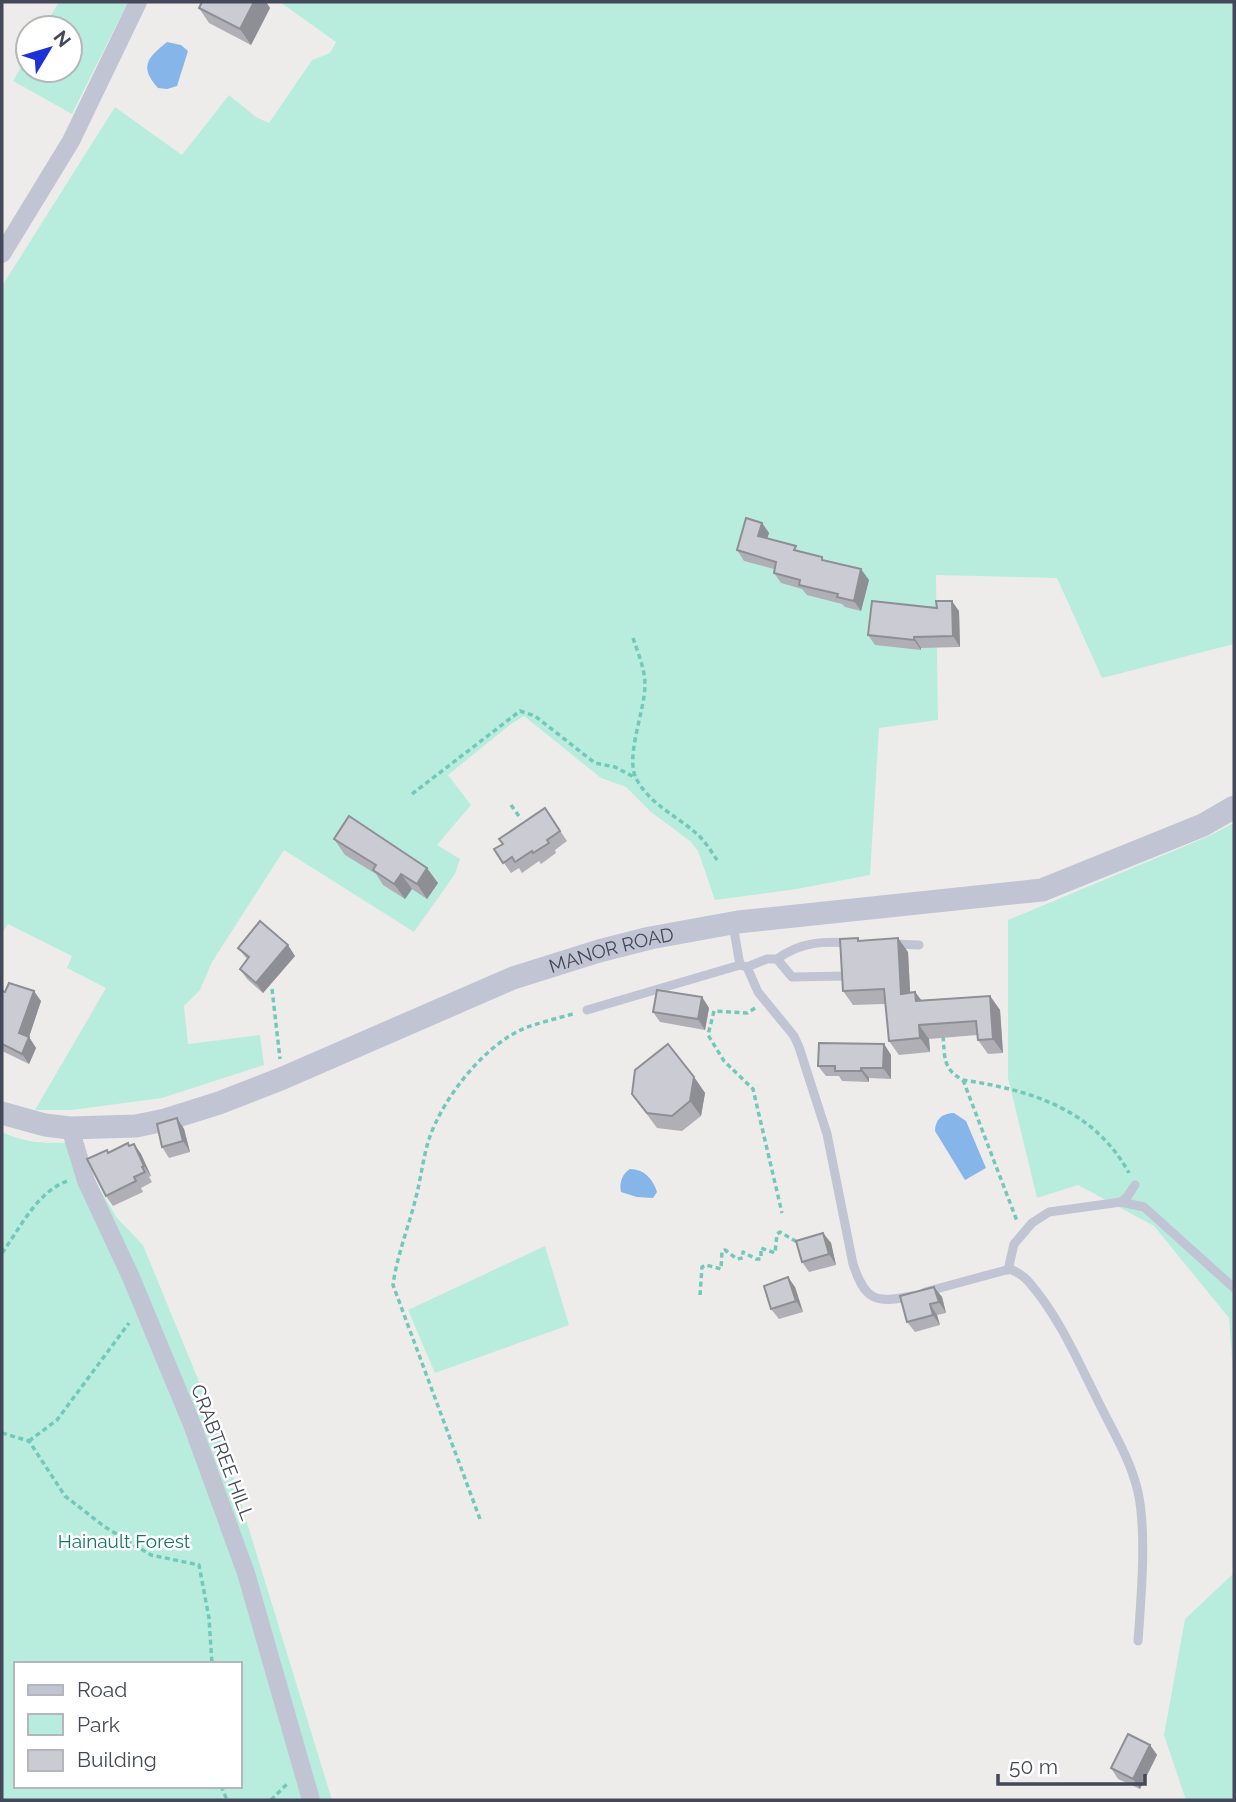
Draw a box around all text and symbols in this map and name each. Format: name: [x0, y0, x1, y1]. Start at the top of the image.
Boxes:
north arrow: [14, 14, 84, 84]
text: N: [49, 26, 76, 51]
street label: MANOR ROAD: [546, 923, 675, 977]
street label: CRABTREE HILL: [187, 1381, 259, 1523]
park label: Hainault Forest: [58, 1530, 191, 1552]
legend: [14, 1662, 242, 1788]
text: Road: [77, 1677, 127, 1702]
text: Park: [77, 1712, 120, 1737]
scale bar: [998, 1742, 1145, 1786]
text: Building: [77, 1747, 157, 1772]
text: 50 m: [1009, 1754, 1058, 1779]

